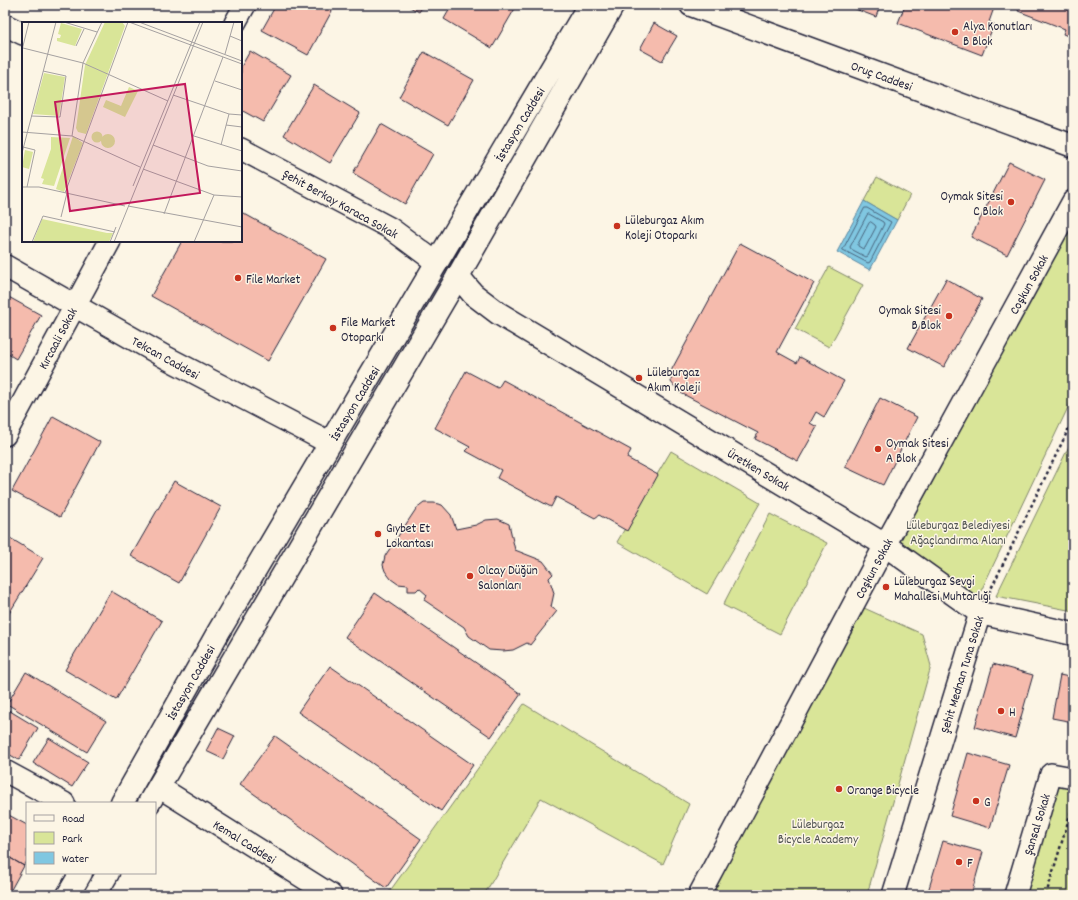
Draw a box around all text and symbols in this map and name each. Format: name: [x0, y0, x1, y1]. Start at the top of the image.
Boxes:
place label: Alya Konutları B Blok: [963, 18, 1032, 52]
inset map: [22, 22, 242, 242]
marker: Alya Konutları B Blok: [950, 27, 960, 37]
street label: Oruç Caddesi: [848, 57, 915, 97]
street label: İstasyon Caddesi: [491, 84, 551, 166]
street label: Şehit Berkay Karaca Sokak: [279, 166, 401, 245]
place label: Oymak Sitesi C Blok: [940, 188, 1004, 222]
marker: Oymak Sitesi C Blok: [1006, 197, 1016, 207]
place label: Lüleburgaz Akım Koleji Otoparkı: [625, 212, 704, 246]
marker: Lüleburgaz Akım Koleji Otoparkı: [612, 221, 622, 231]
street label: Coşkun Sokak: [1006, 252, 1054, 319]
place label: File Market: [246, 271, 301, 290]
marker: File Market: [233, 273, 243, 283]
place label: Oymak Sitesi B Blok: [878, 302, 942, 336]
street label: Kırcaali Sokak: [35, 305, 83, 373]
marker: Oymak Sitesi B Blok: [944, 311, 954, 321]
place label: File Market Otoparkı: [341, 314, 396, 348]
marker: File Market Otoparkı: [328, 323, 338, 333]
street label: Tekcan Caddesi: [127, 333, 203, 386]
street label: İstasyon Caddesi: [326, 363, 386, 445]
place label: Lüleburgaz Akım Koleji: [647, 364, 701, 398]
marker: Lüleburgaz Akım Koleji: [634, 373, 644, 383]
place label: Oymak Sitesi A Blok: [886, 435, 949, 469]
marker: Oymak Sitesi A Blok: [873, 444, 883, 454]
street label: Üretken Sokak: [723, 445, 792, 497]
park label: Lüleburgaz Belediyesi Ağaçlandırma Alanı: [906, 517, 1010, 551]
place label: Gıybet Et Lokantası: [386, 520, 433, 554]
marker: Gıybet Et Lokantası: [373, 529, 383, 539]
street label: Coşkun Sokak: [851, 536, 899, 603]
place label: Olcay Düğün Salonları: [478, 562, 538, 596]
marker: Olcay Düğün Salonları: [465, 571, 475, 581]
place label: Lüleburgaz Sevgi Mahallesi Muhtarlığı: [894, 573, 991, 607]
marker: Lüleburgaz Sevgi Mahallesi Muhtarlığı: [881, 582, 891, 592]
street label: Şehit Mednan Tuna Sokak: [936, 614, 990, 736]
street label: İstasyon Caddesi: [163, 642, 222, 724]
place label: H: [1009, 704, 1016, 723]
marker: H: [996, 706, 1006, 716]
place label: Orange Bicycle: [847, 782, 919, 801]
marker: Orange Bicycle: [834, 784, 844, 794]
street label: Şansal Sokak: [1020, 792, 1057, 858]
place label: G: [984, 794, 991, 813]
marker: G: [971, 796, 981, 806]
legend: [26, 802, 156, 874]
text: Road: [62, 811, 84, 828]
street label: Kemal Caddesi: [208, 816, 279, 870]
park label: Lüleburgaz Bicycle Academy: [778, 816, 859, 850]
text: Park: [62, 831, 83, 848]
text: Water: [62, 851, 89, 868]
place label: F: [967, 855, 973, 874]
marker: F: [954, 857, 964, 867]

